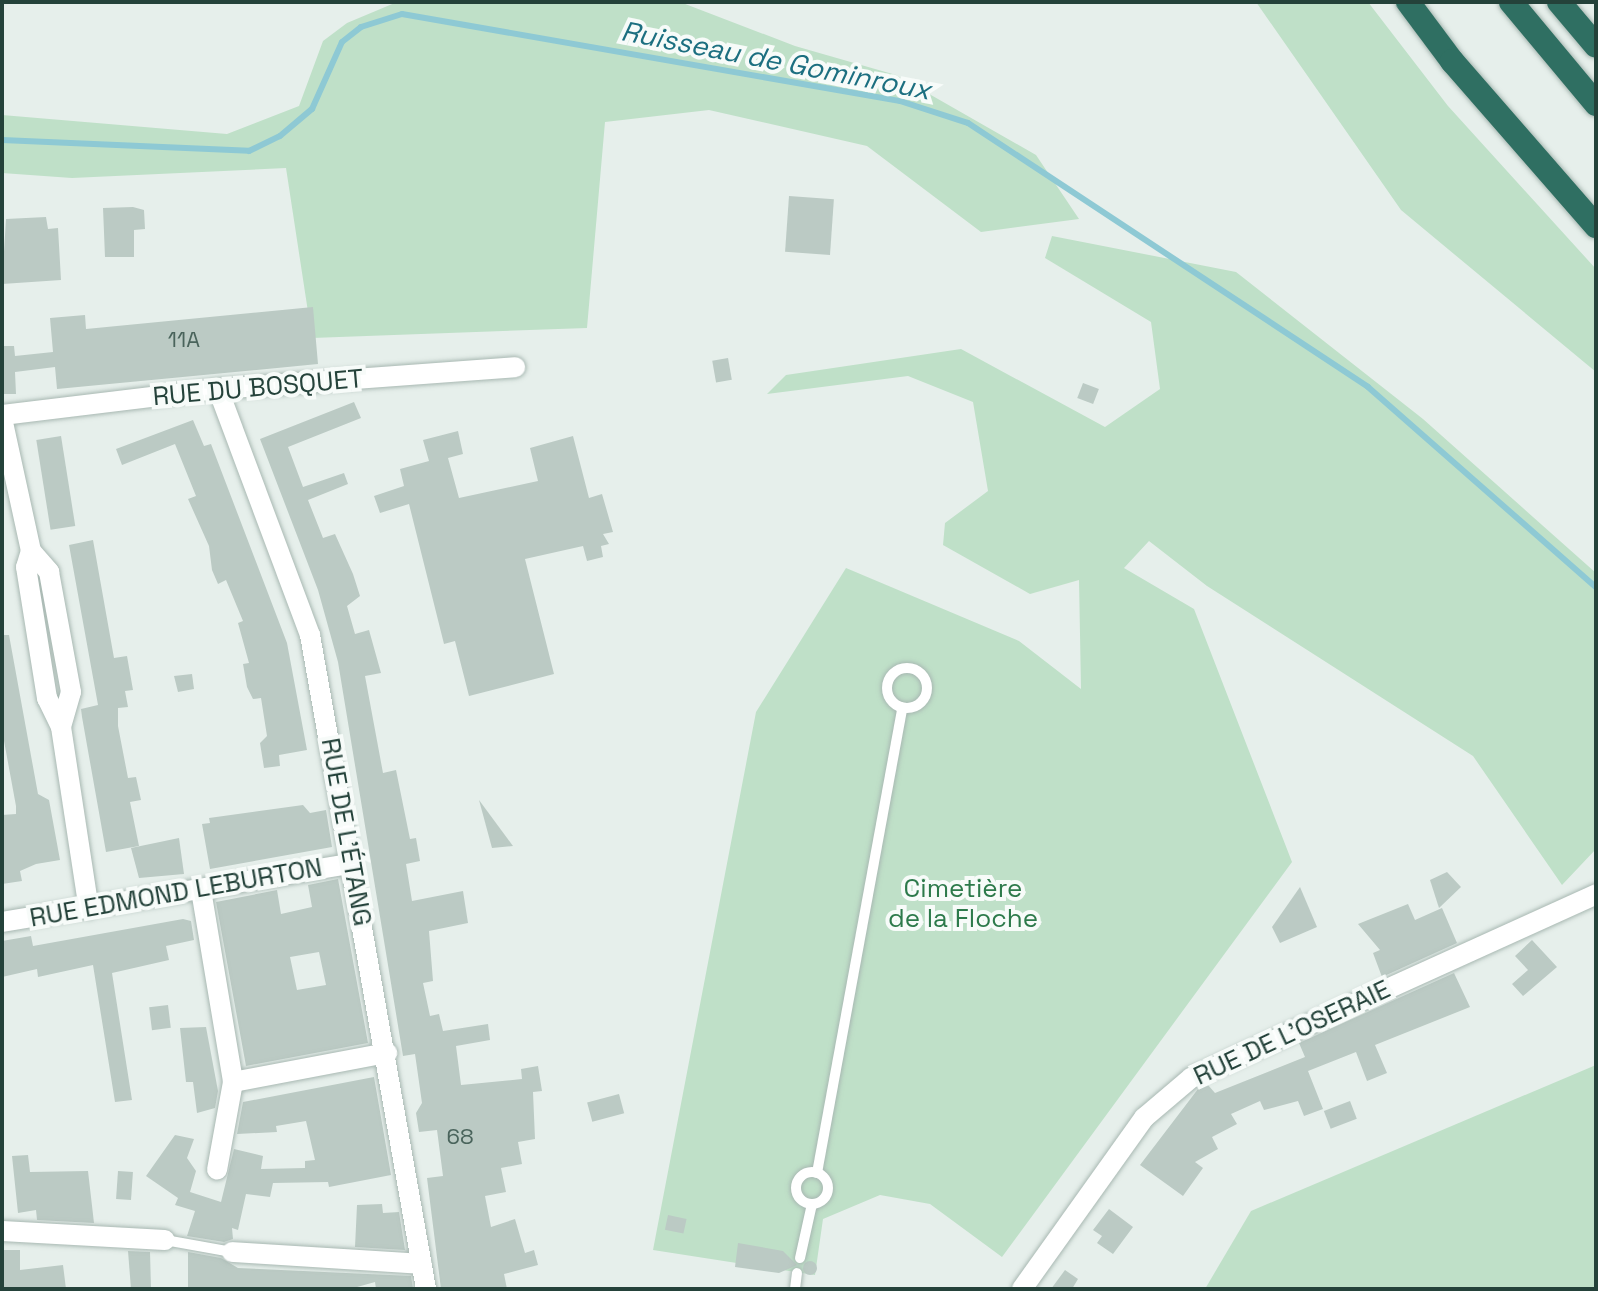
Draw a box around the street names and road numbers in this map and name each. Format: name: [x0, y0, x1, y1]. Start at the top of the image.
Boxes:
street label: RUE DU BOSQUET: [151, 363, 365, 413]
street label: RUE DE L'ÉTANG: [314, 736, 378, 928]
street label: RUE EDMOND LEBURTON: [27, 852, 325, 934]
street label: RUE DE L'OSERAIE: [1189, 974, 1395, 1092]

